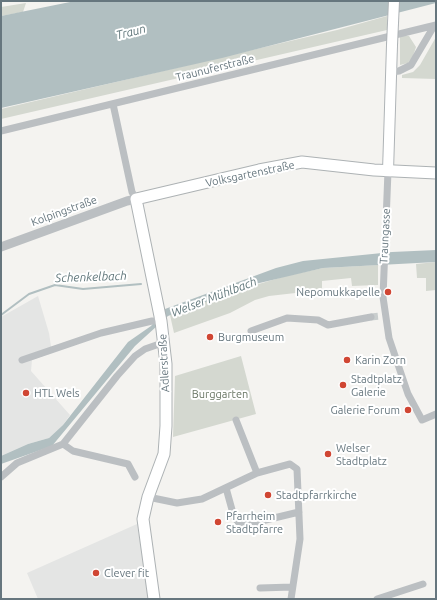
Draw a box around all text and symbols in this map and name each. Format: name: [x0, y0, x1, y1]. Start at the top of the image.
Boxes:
water label: Traun: [115, 21, 147, 43]
street label: Traunuferstraße: [174, 52, 256, 84]
street label: Volksgartenstraße: [204, 158, 296, 190]
street label: Kolpingstraße: [29, 193, 99, 229]
street label: Traungasse: [377, 208, 393, 264]
water label: Schenkelbach: [55, 269, 127, 285]
water label: Welser Mühlbach: [169, 274, 259, 320]
place label: Nepomukkapelle: [296, 285, 380, 299]
marker: Nepomukkapelle: [383, 287, 393, 297]
place label: Burgmuseum: [218, 330, 284, 344]
marker: Burgmuseum: [205, 332, 215, 342]
street label: Adlerstraße: [156, 334, 172, 392]
place label: Karin Zorn: [355, 353, 406, 367]
marker: Karin Zorn: [342, 355, 352, 365]
place label: Stadtplatz Galerie: [351, 372, 402, 398]
marker: Stadtplatz Galerie: [338, 380, 348, 390]
place label: HTL Wels: [34, 386, 80, 400]
park label: Burggarten: [192, 387, 248, 401]
marker: HTL Wels: [21, 388, 31, 398]
place label: Galerie Forum: [331, 403, 400, 417]
marker: Galerie Forum: [403, 405, 413, 415]
place label: Welser Stadtplatz: [336, 441, 387, 467]
marker: Welser Stadtplatz: [323, 449, 333, 459]
place label: Stadtpfarrkirche: [276, 488, 357, 502]
marker: Stadtpfarrkirche: [263, 490, 273, 500]
place label: Pfarrheim Stadtpfarre: [226, 509, 283, 535]
marker: Pfarrheim Stadtpfarre: [213, 517, 223, 527]
place label: Clever fit: [104, 566, 149, 580]
marker: Clever fit: [91, 568, 101, 578]

